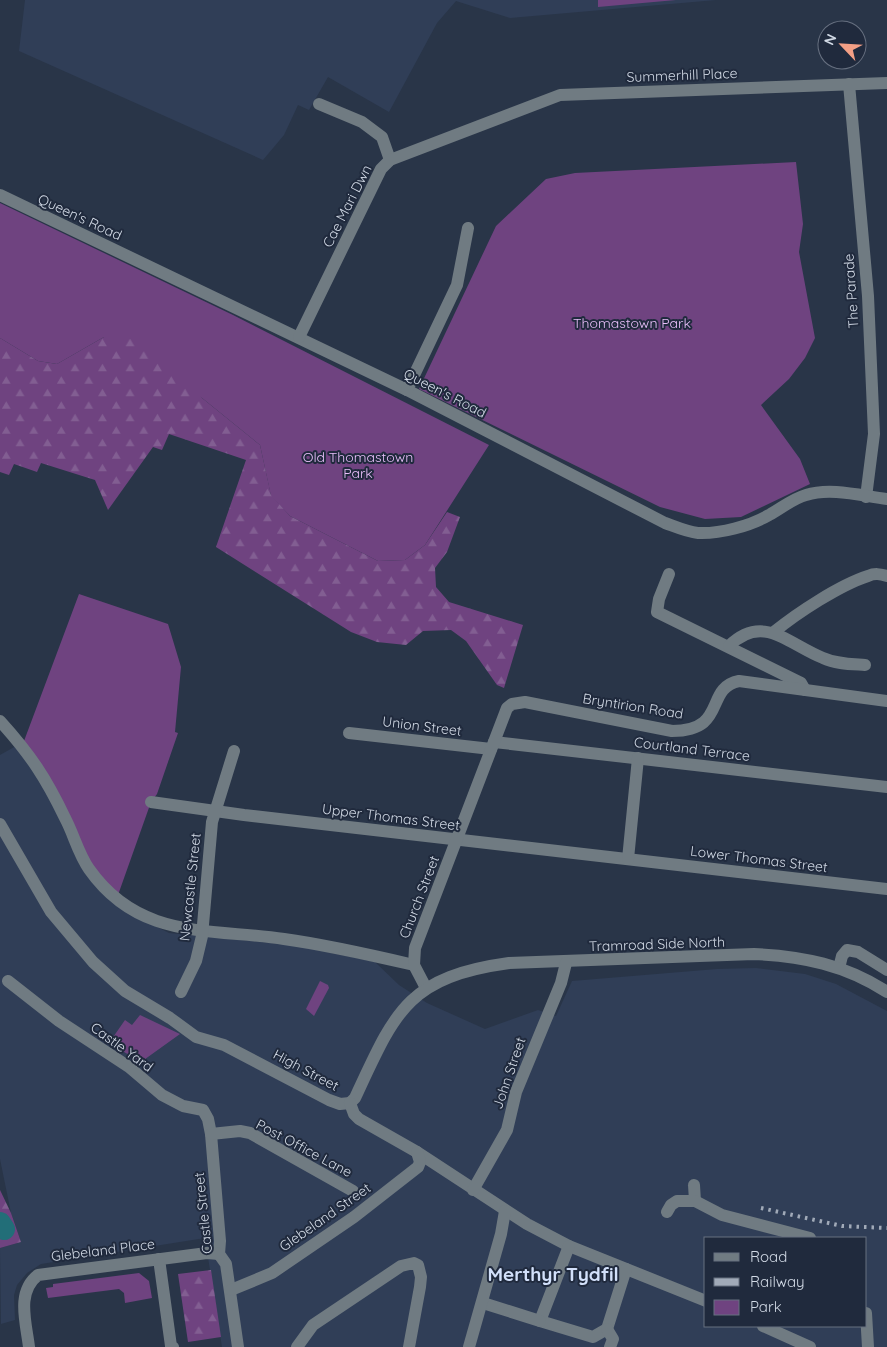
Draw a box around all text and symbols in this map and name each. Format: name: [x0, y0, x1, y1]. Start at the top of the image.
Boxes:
north arrow: [817, 20, 867, 70]
text: N: [820, 31, 841, 48]
street label: Summerhill Place: [626, 64, 738, 86]
street label: Cae Mari Dwn: [318, 162, 376, 250]
street label: Queen's Road: [35, 190, 125, 244]
street label: The Parade: [839, 253, 863, 329]
park label: Thomastown Park: [573, 314, 691, 332]
street label: Queen's Road: [401, 364, 489, 422]
park label: Old Thomastown Park: [303, 448, 413, 482]
street label: Bryntirion Road: [581, 689, 685, 723]
street label: Union Street: [381, 712, 463, 740]
street label: Courtland Terrace: [633, 733, 751, 765]
street label: Upper Thomas Street: [321, 800, 461, 834]
street label: Newcastle Street: [175, 832, 205, 942]
street label: Lower Thomas Street: [689, 842, 829, 876]
street label: Church Street: [395, 853, 443, 941]
street label: Tramroad Side North: [589, 933, 725, 955]
street label: Castle Yard: [87, 1018, 157, 1076]
street label: John Street: [488, 1035, 530, 1111]
street label: High Street: [270, 1045, 342, 1095]
street label: Post Office Lane: [253, 1115, 355, 1181]
street label: Castle Street: [190, 1171, 216, 1255]
street label: Glebeland Street: [276, 1179, 374, 1255]
street label: Glebeland Place: [50, 1235, 156, 1265]
legend: [704, 1237, 867, 1327]
text: Road: [750, 1247, 787, 1266]
district label: Merthyr Tydfil: [487, 1262, 619, 1286]
text: Railway: [750, 1272, 805, 1291]
text: Park: [750, 1297, 782, 1316]

